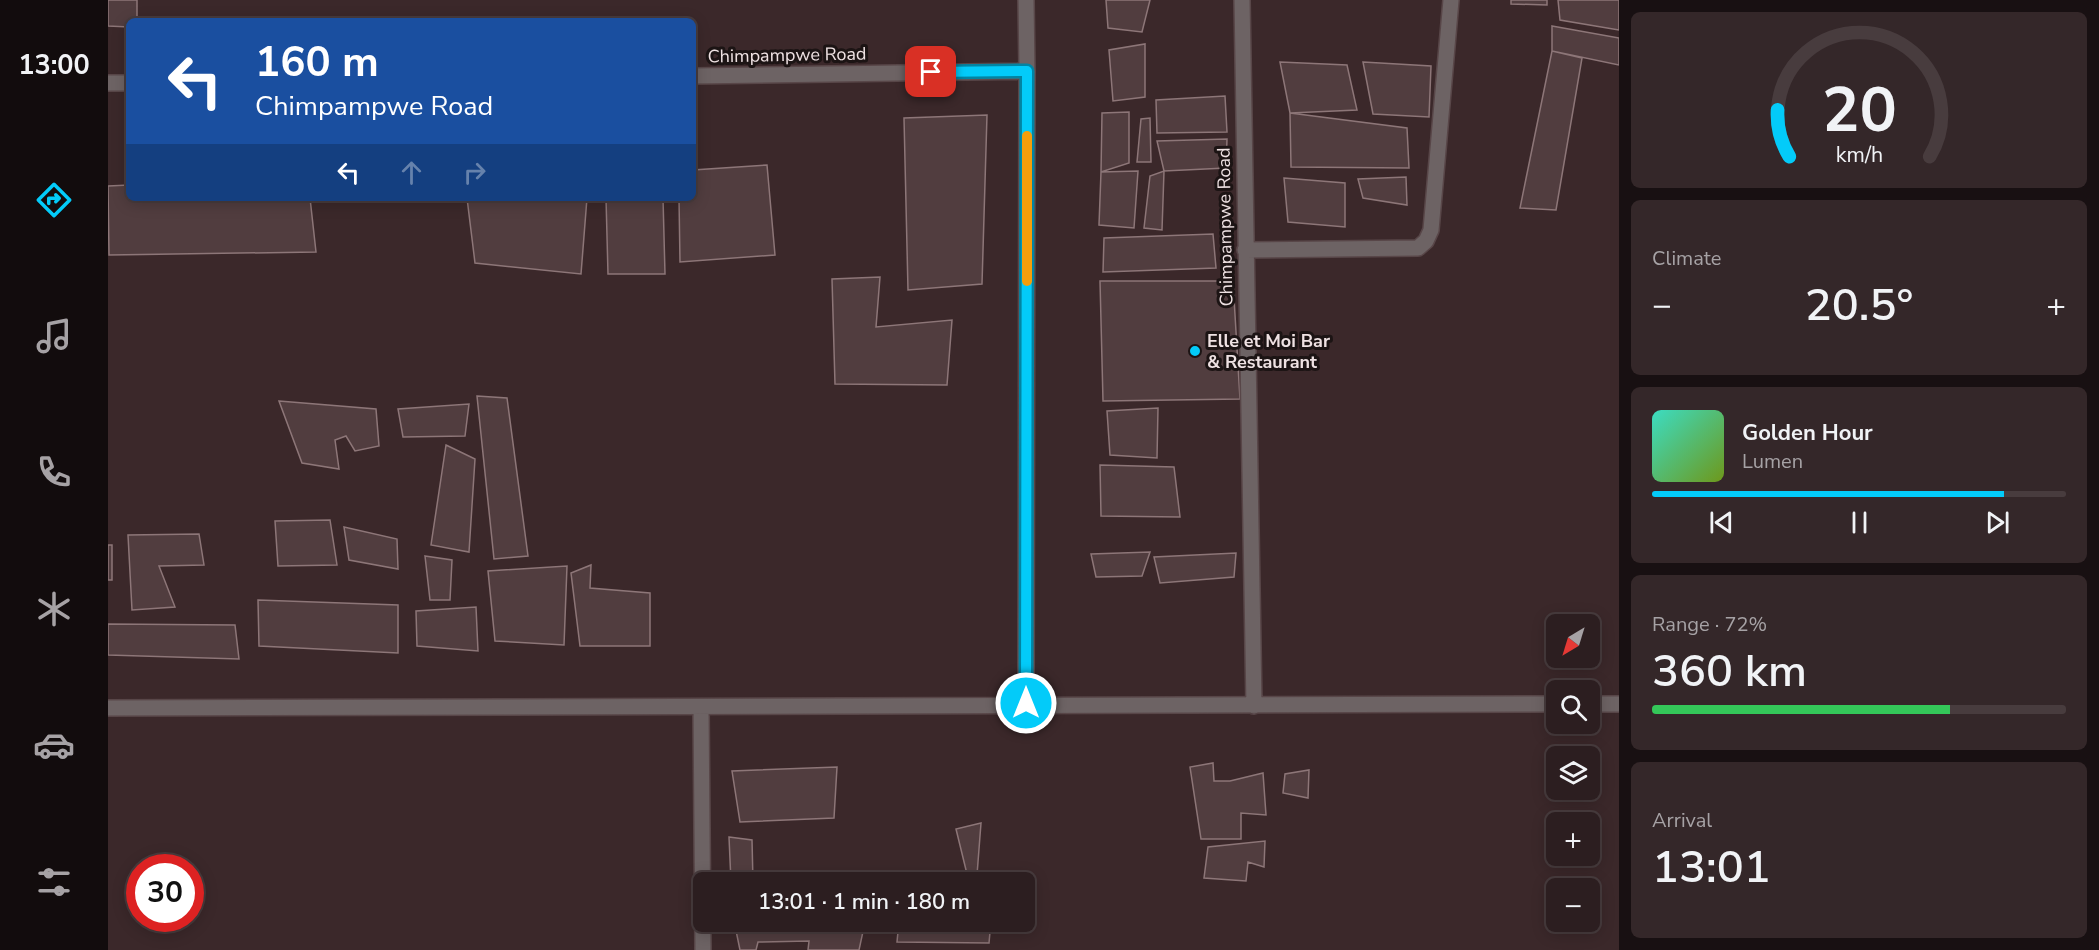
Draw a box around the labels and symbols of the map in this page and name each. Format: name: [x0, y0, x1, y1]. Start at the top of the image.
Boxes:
street label: Chimpampwe Road: [707, 42, 867, 68]
pin: [905, 46, 956, 97]
street label: Chimpampwe Road: [1212, 147, 1238, 307]
place label: Elle et Moi Bar & Restaurant: [1207, 329, 1330, 374]
marker: Elle et Moi Bar & Restaurant: [1188, 344, 1202, 358]
north arrow: [1546, 614, 1600, 668]
position arrow: [994, 671, 1058, 735]
speed limit sign: 30: [126, 854, 204, 932]

